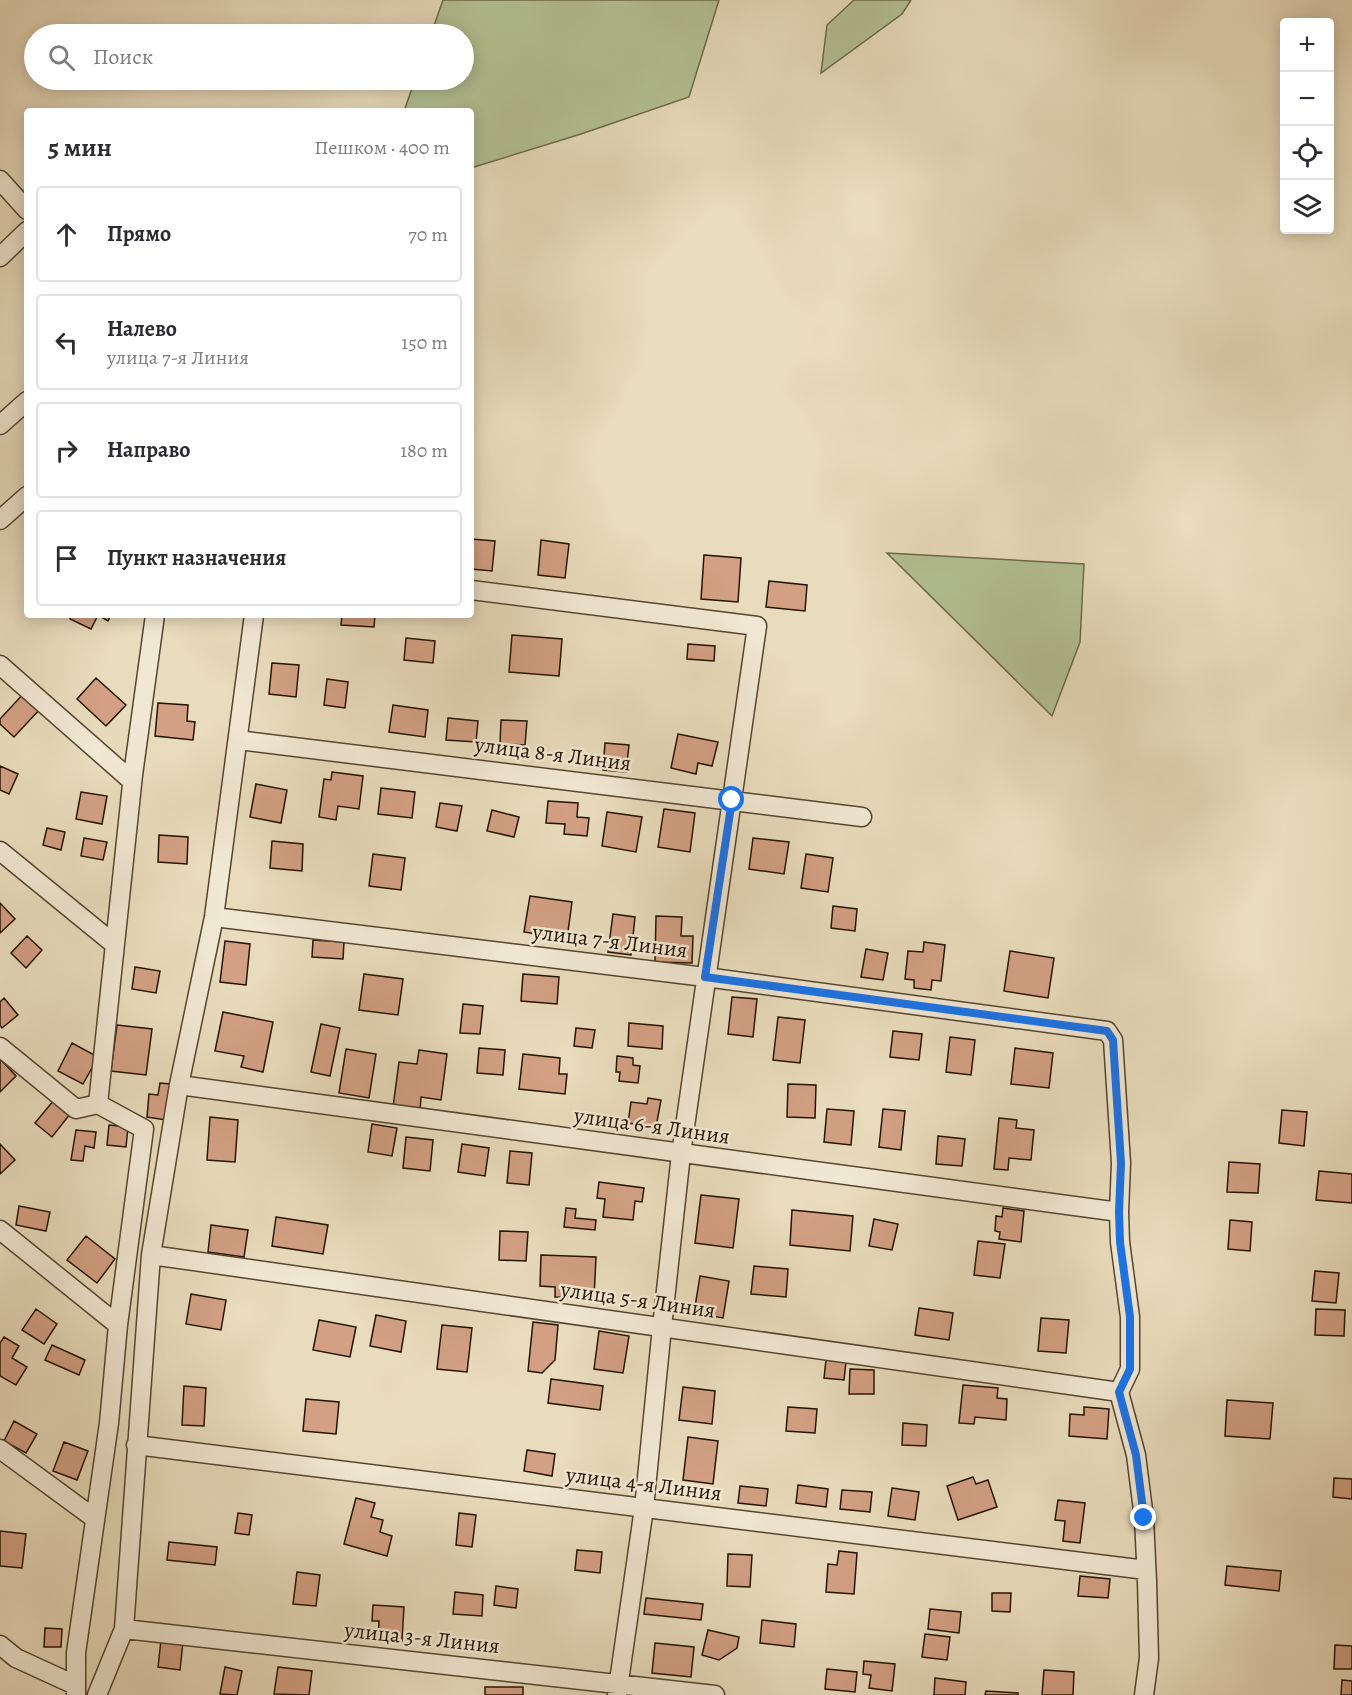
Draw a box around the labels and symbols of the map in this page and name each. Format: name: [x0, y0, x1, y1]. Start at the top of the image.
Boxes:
street label: улица 8-я Линия: [472, 729, 633, 778]
route start: [718, 786, 744, 812]
street label: улица 7-я Линия: [530, 916, 689, 965]
street label: улица 6-я Линия: [571, 1100, 732, 1152]
street label: улица 5-я Линия: [558, 1274, 717, 1326]
street label: улица 4-я Линия: [563, 1459, 724, 1508]
route end: [1130, 1504, 1156, 1530]
street label: улица 3-я Линия: [342, 1615, 501, 1661]

